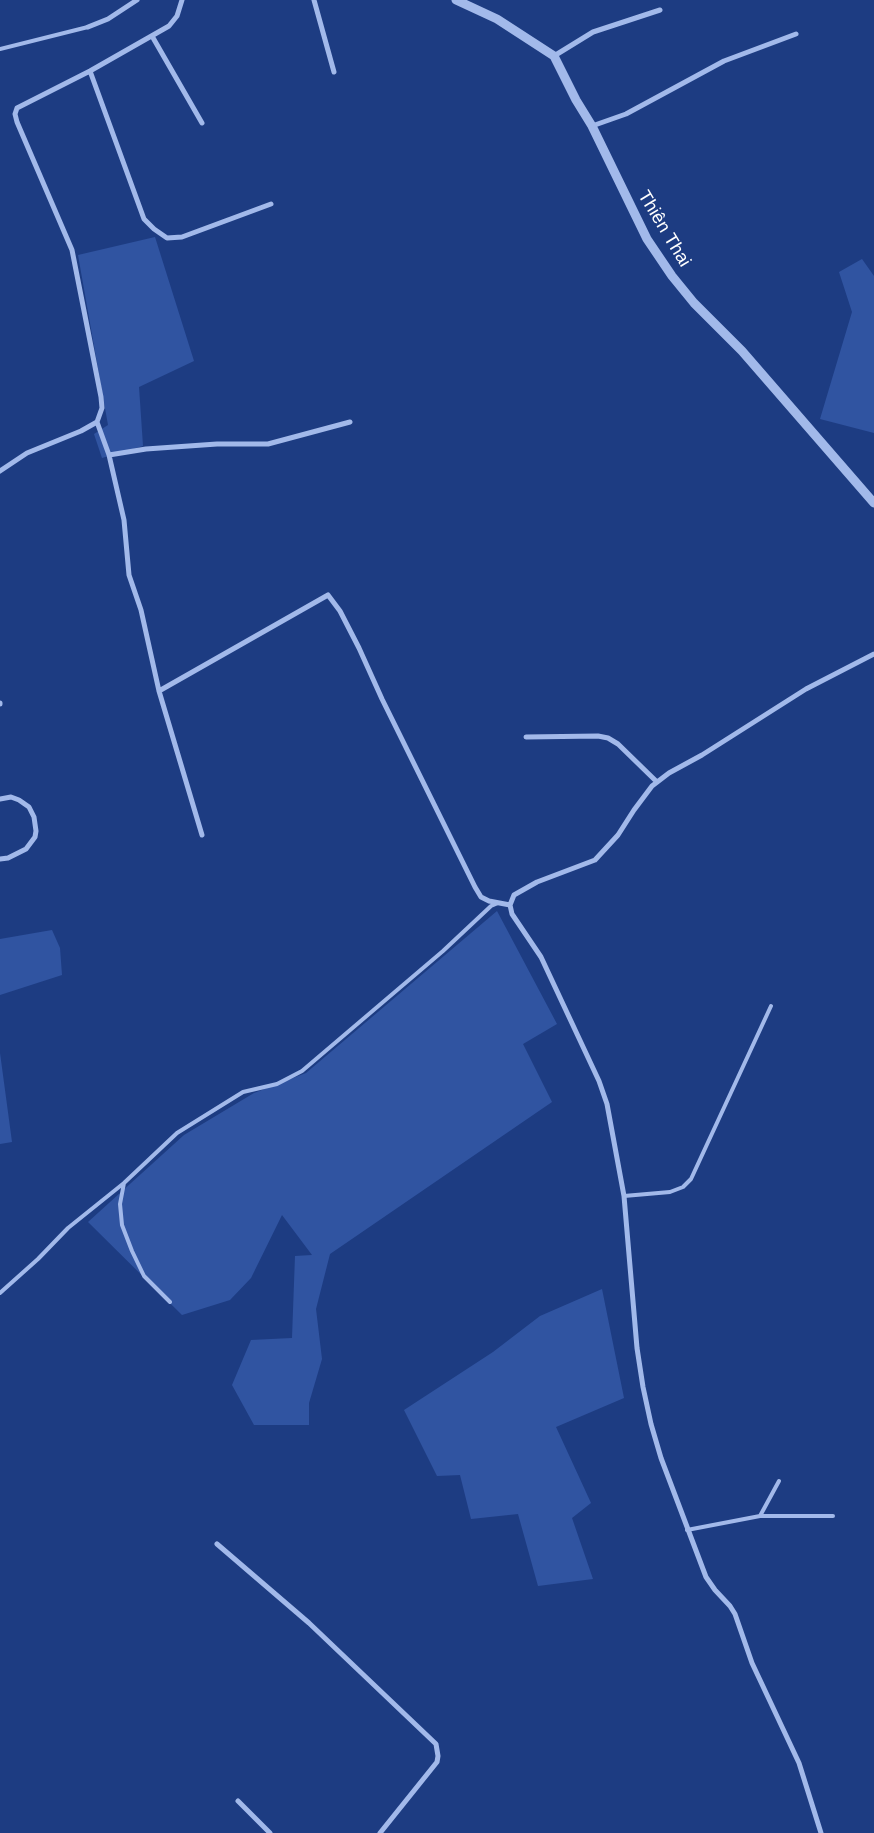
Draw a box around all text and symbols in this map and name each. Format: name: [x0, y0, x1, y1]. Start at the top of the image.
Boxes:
street label: Thiên Thai: [633, 187, 695, 271]

